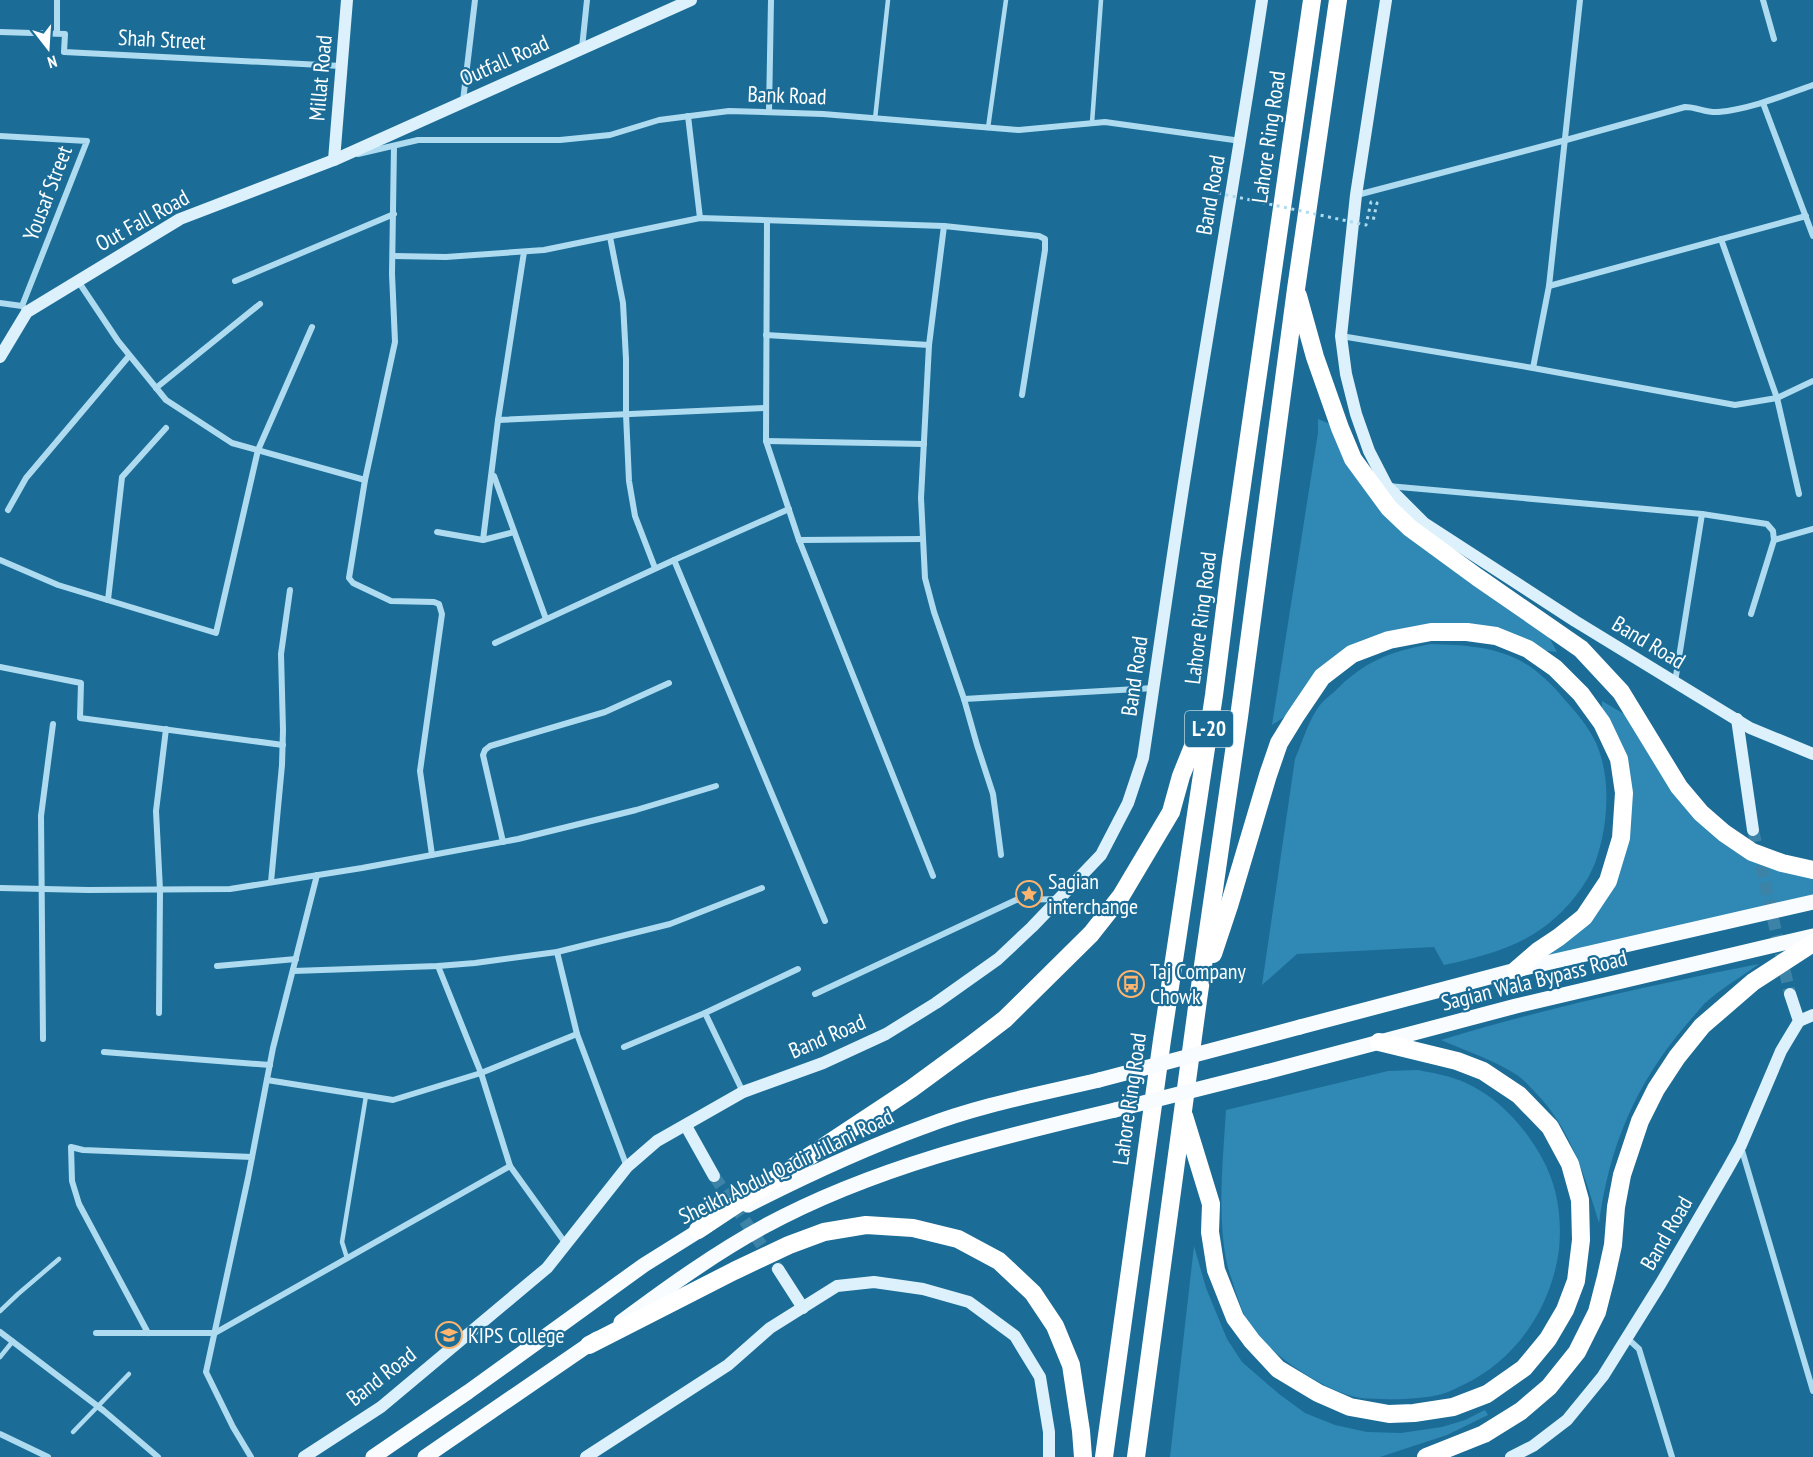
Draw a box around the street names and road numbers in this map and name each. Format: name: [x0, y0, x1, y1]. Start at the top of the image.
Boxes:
street label: Shah Street: [117, 23, 207, 55]
street label: Outfall Road: [455, 28, 553, 92]
street label: Millat Road: [302, 34, 338, 122]
street label: Lahore Ring Road: [1245, 69, 1291, 205]
street label: Bank Road: [747, 80, 827, 110]
street label: Yousaf Street: [16, 142, 78, 244]
street label: Band Road: [1189, 153, 1231, 237]
street label: Out Fall Road: [90, 183, 194, 257]
street label: Lahore Ring Road: [1178, 550, 1222, 686]
street label: Band Road: [1607, 609, 1691, 675]
street label: Band Road: [1115, 634, 1153, 718]
road number: L-20: [1185, 711, 1233, 747]
street label: Sagian Wala Bypass Road: [1438, 943, 1630, 1017]
street label: Band Road: [784, 1007, 870, 1065]
street label: Lahore Ring Road: [1106, 1031, 1152, 1167]
street label: Sheikh Abdul Qadir Jillani Road: [674, 1102, 898, 1230]
street label: Band Road: [1634, 1191, 1698, 1275]
street label: Band Road: [341, 1340, 421, 1412]

